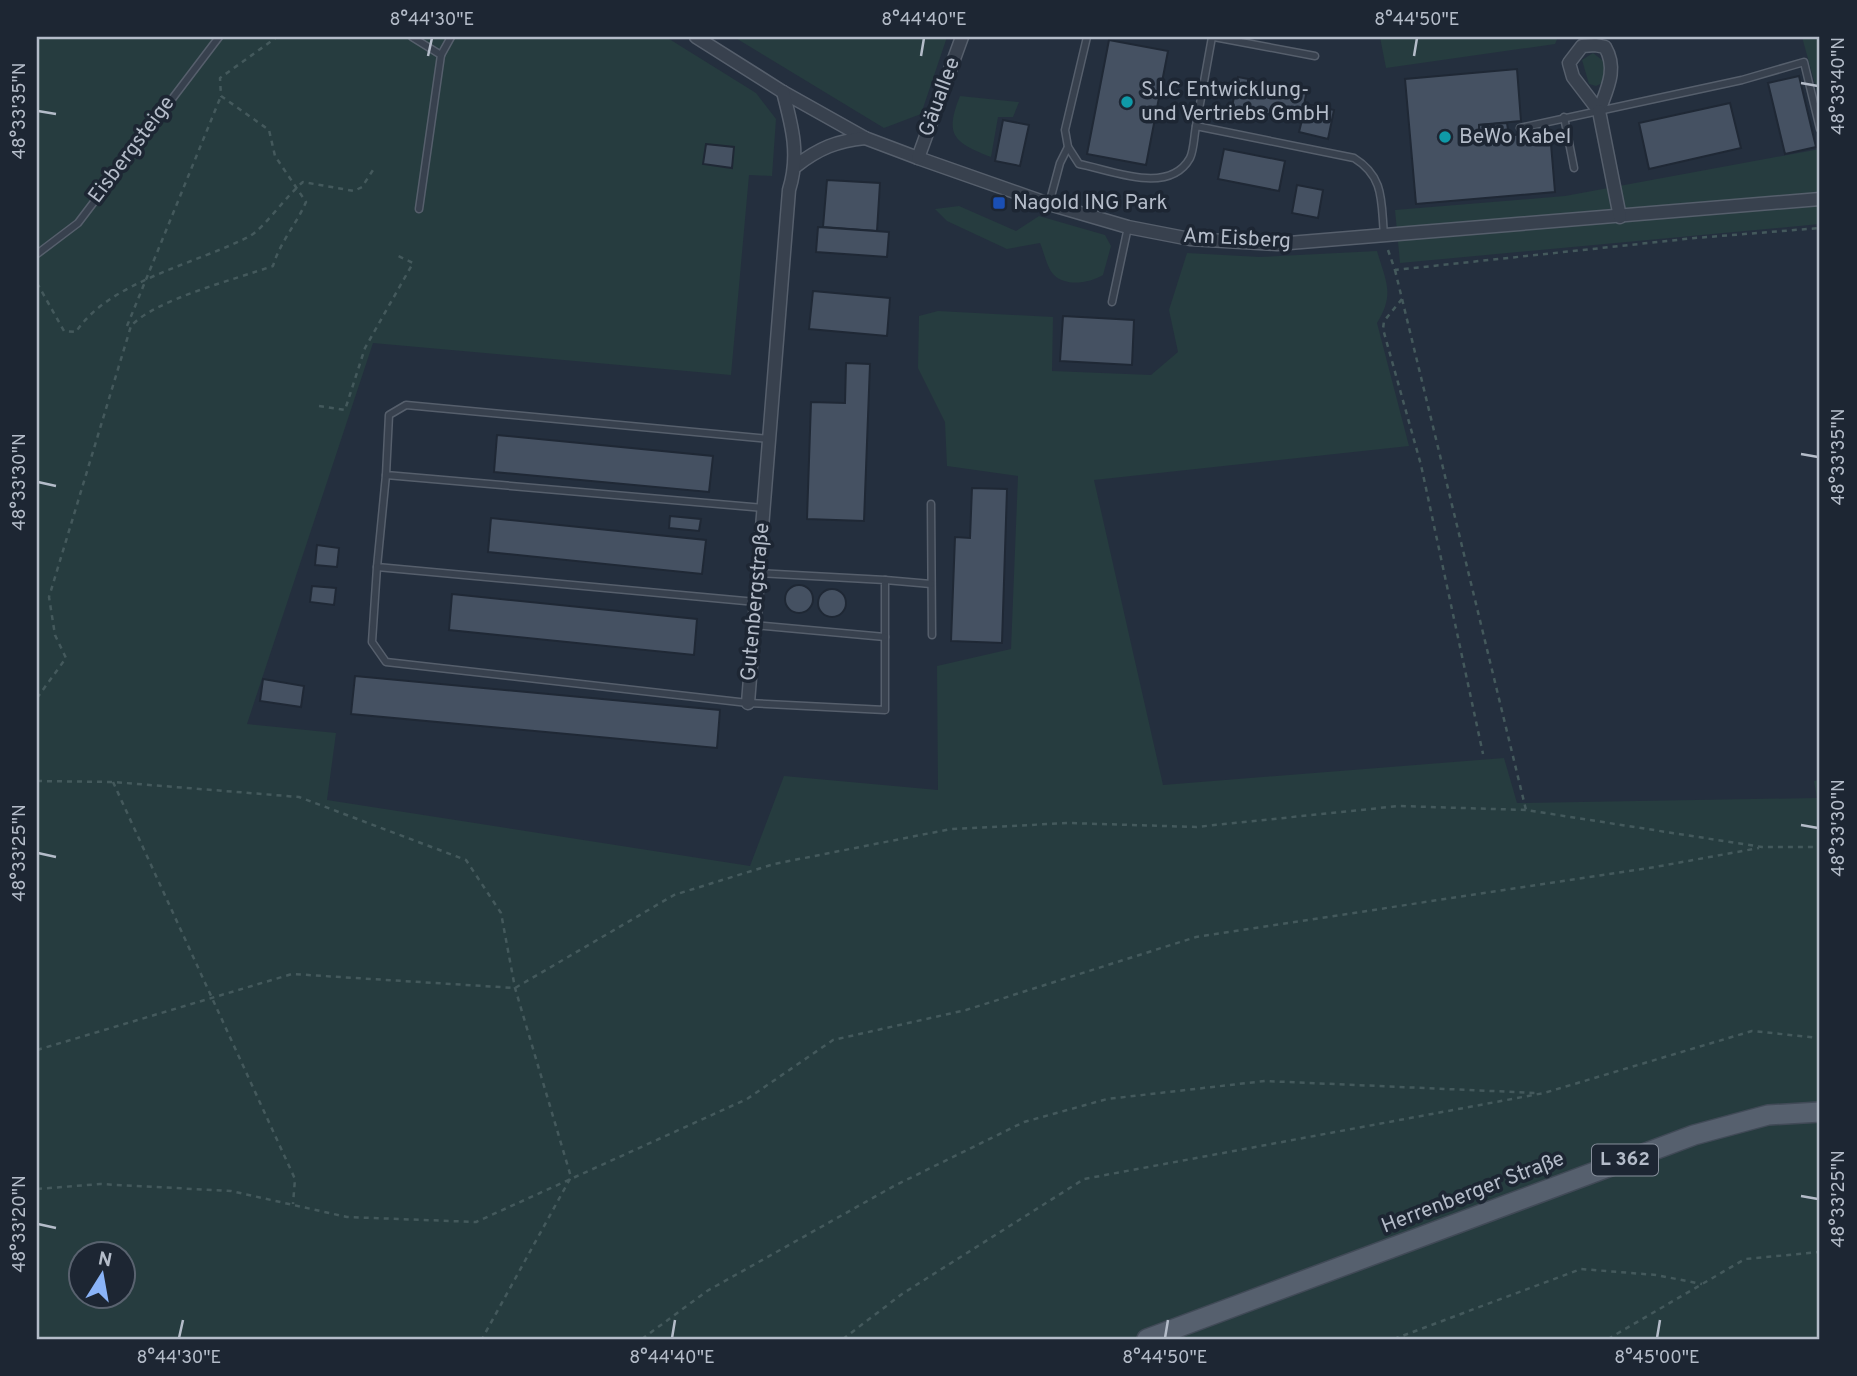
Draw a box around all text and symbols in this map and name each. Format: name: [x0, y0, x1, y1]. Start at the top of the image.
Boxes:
text: 8°44'30"E: [390, 9, 474, 32]
text: 8°44'40"E: [881, 9, 967, 32]
text: 8°44'50"E: [1374, 9, 1460, 32]
text: 48°33'40"N: [1828, 37, 1851, 135]
street label: Gäuallee: [913, 54, 967, 140]
text: 48°33'35"N: [9, 62, 32, 160]
place label: S.I.C Entwicklung- und Vertriebs GmbH: [1141, 77, 1330, 128]
street label: Eisbergsteige: [83, 91, 181, 209]
marker: S.I.C Entwicklung- und Vertriebs GmbH: [1119, 94, 1135, 110]
place label: BeWo Kabel: [1459, 124, 1571, 151]
marker: BeWo Kabel: [1437, 129, 1453, 145]
place label: Nagold ING Park: [1013, 190, 1168, 217]
marker: Nagold ING Park: [991, 195, 1007, 211]
street label: Am Eisberg: [1182, 223, 1292, 255]
text: 48°33'35"N: [1828, 408, 1851, 506]
text: 48°33'30"N: [9, 433, 32, 531]
street label: Gutenbergstraße: [736, 522, 776, 682]
text: 48°33'30"N: [1828, 779, 1851, 877]
text: 48°33'25"N: [9, 804, 32, 902]
road number: L 362: [1592, 1144, 1658, 1176]
street label: Herrenberger Straße: [1378, 1146, 1568, 1240]
text: 48°33'25"N: [1828, 1150, 1851, 1248]
text: 48°33'20"N: [9, 1175, 32, 1273]
north arrow: [66, 1240, 136, 1310]
text: N: [96, 1247, 114, 1273]
text: 8°44'30"E: [137, 1347, 221, 1370]
text: 8°44'40"E: [629, 1347, 715, 1370]
text: 8°44'50"E: [1122, 1347, 1208, 1370]
text: 8°45'00"E: [1614, 1347, 1700, 1370]

